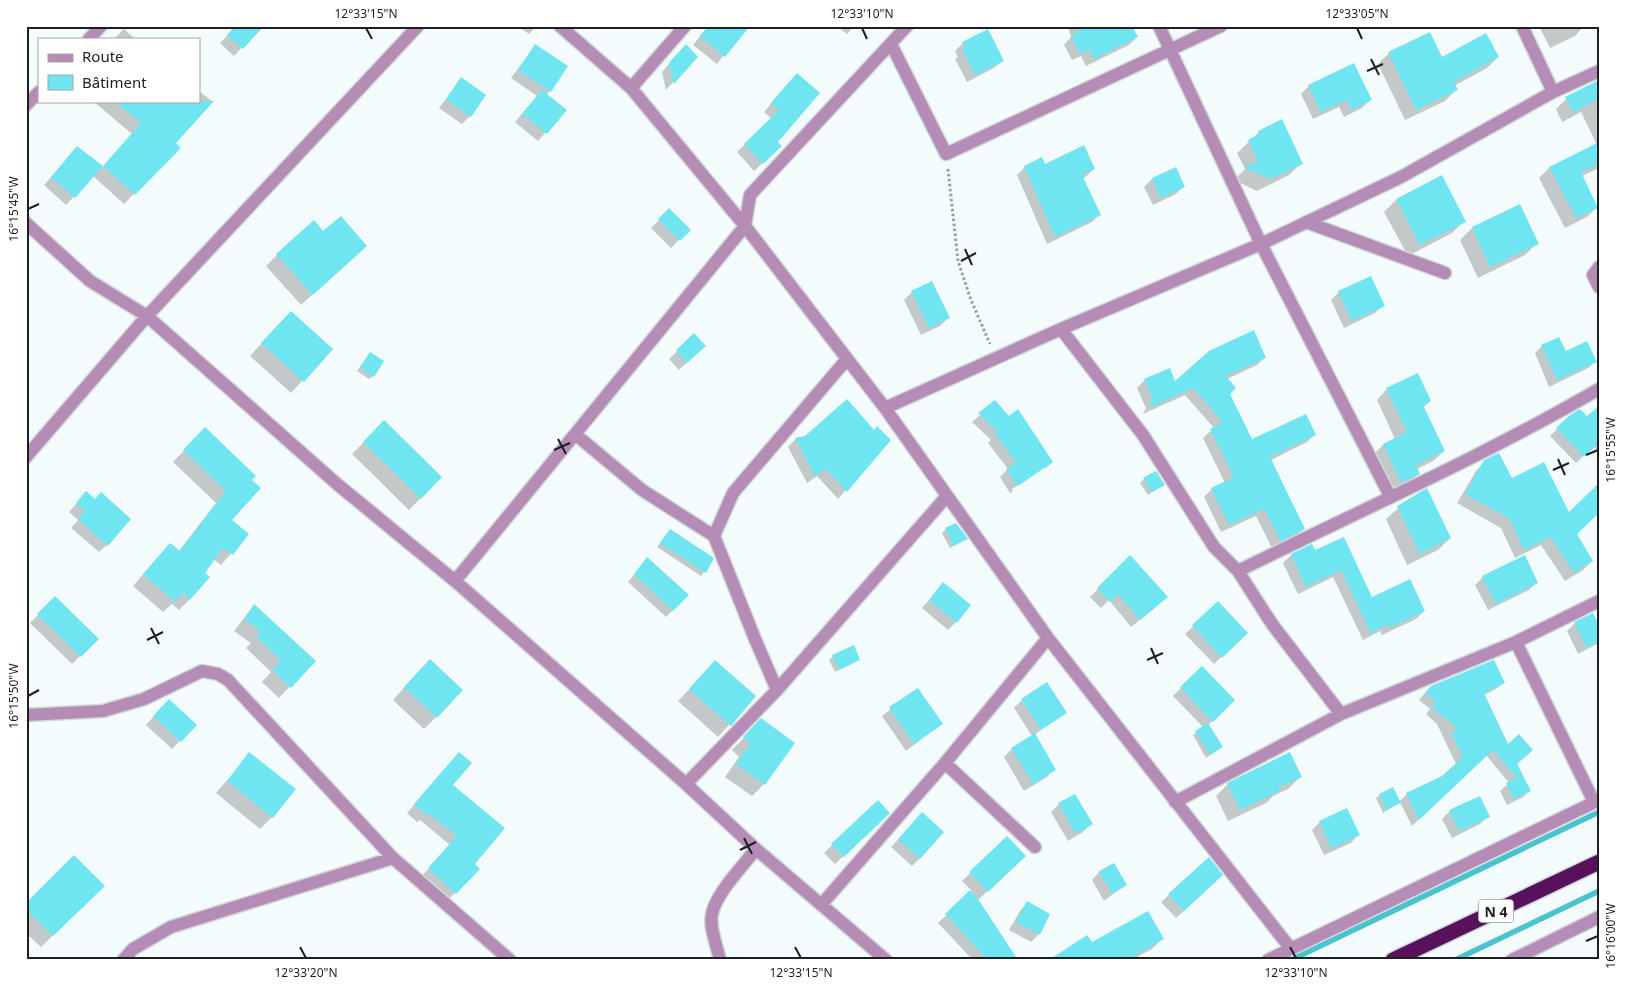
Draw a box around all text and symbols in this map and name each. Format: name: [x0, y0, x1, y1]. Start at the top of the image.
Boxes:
text: 12°33'15"N: [334, 5, 398, 22]
text: 12°33'10"N: [830, 5, 894, 22]
text: 12°33'05"N: [1325, 5, 1389, 22]
legend: [38, 38, 200, 102]
text: Route: [82, 46, 124, 66]
text: Bâtiment: [82, 72, 147, 92]
text: 16°15'45"W: [5, 176, 22, 242]
text: 16°15'55"W: [1602, 417, 1619, 483]
text: 16°15'50"W: [5, 663, 22, 729]
road number: N 4: [1478, 899, 1514, 922]
text: 16°16'00"W: [1602, 903, 1619, 969]
text: 12°33'20"N: [274, 964, 338, 981]
text: 12°33'15"N: [769, 964, 833, 981]
text: 12°33'10"N: [1264, 964, 1328, 981]

